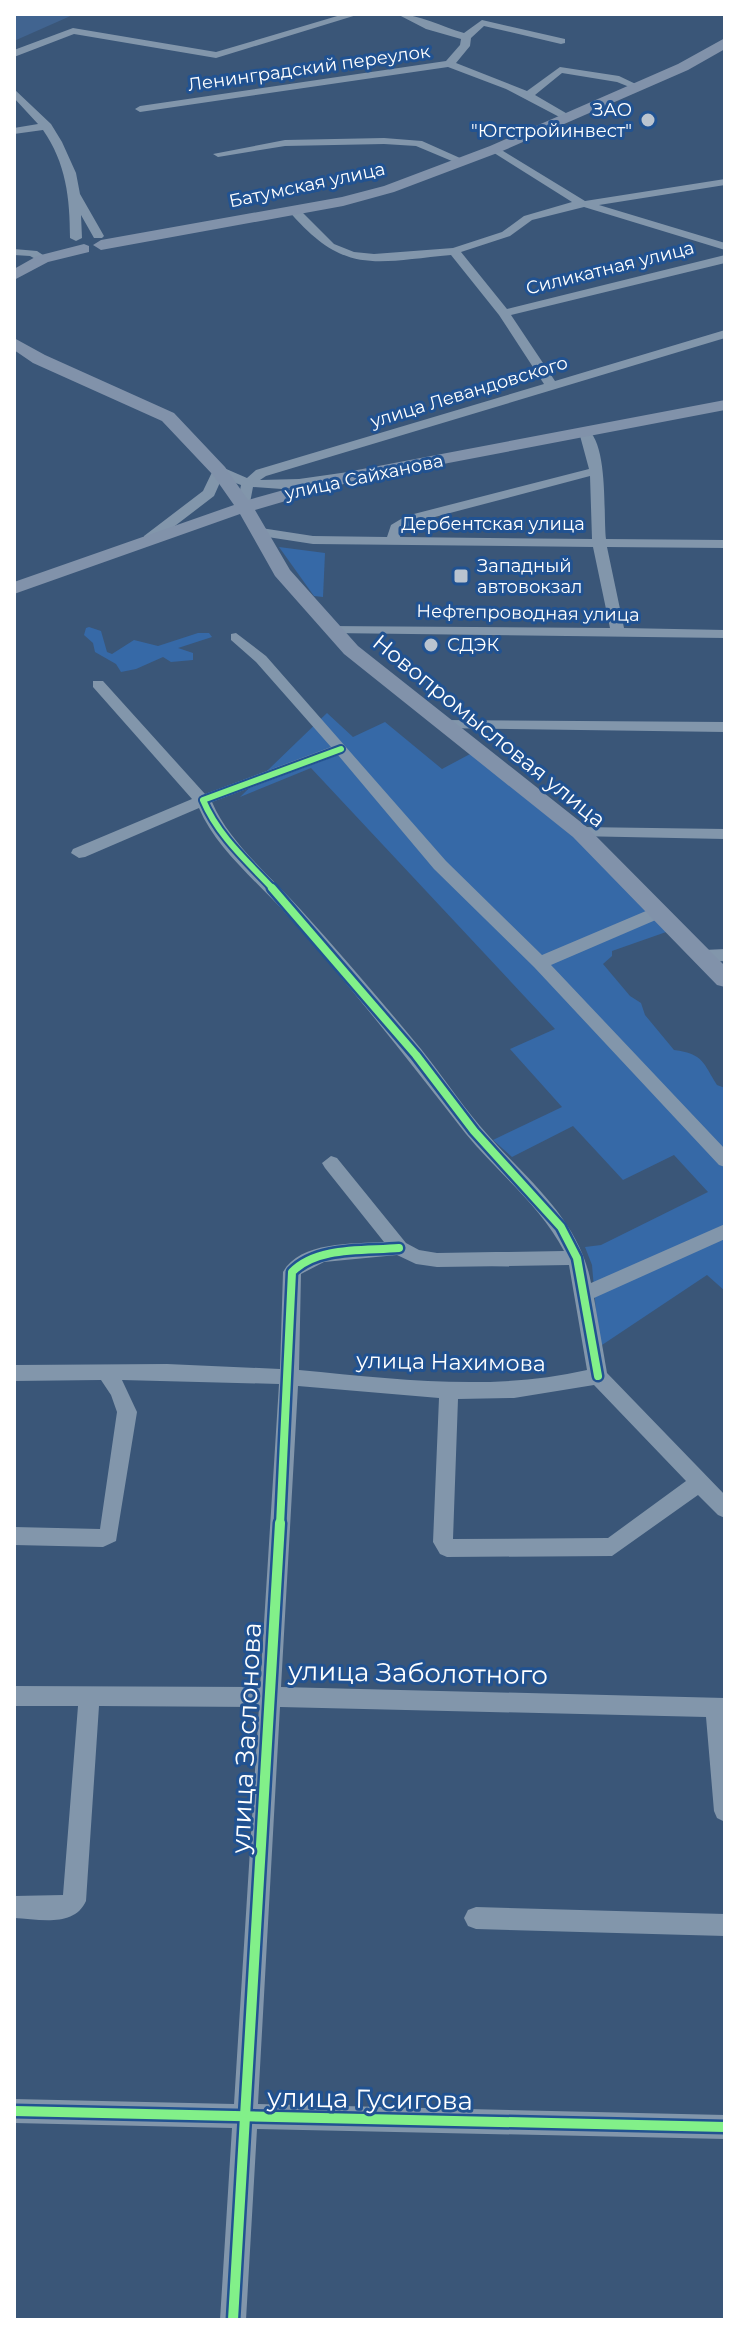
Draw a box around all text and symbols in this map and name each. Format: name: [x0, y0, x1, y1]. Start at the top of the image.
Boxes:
street label: Ленинградский переулок: [186, 40, 432, 96]
place label: ЗАО "Югстройинвест": [471, 99, 632, 142]
marker: ЗАО "Югстройинвест": [639, 111, 657, 129]
street label: Батумская улица: [227, 158, 387, 212]
street label: Силикатная улица: [524, 236, 696, 300]
street label: улица Левандовского: [367, 351, 570, 433]
street label: улица Сайханова: [282, 449, 445, 505]
street label: Дербентская улица: [401, 513, 585, 535]
place label: Западный автовокзал: [477, 555, 582, 598]
marker: Западный автовокзал: [452, 567, 470, 585]
street label: Нефтепроводная улица: [416, 600, 640, 626]
street label: Новопромысловая улица: [367, 629, 611, 833]
place label: СДЭК: [447, 634, 500, 656]
marker: СДЭК: [422, 636, 440, 654]
street label: улица Нахимова: [355, 1347, 546, 1377]
street label: улица Заслонова: [224, 1622, 268, 1855]
street label: улица Заболотного: [287, 1655, 548, 1691]
street label: улица Гусигова: [266, 2081, 473, 2117]

